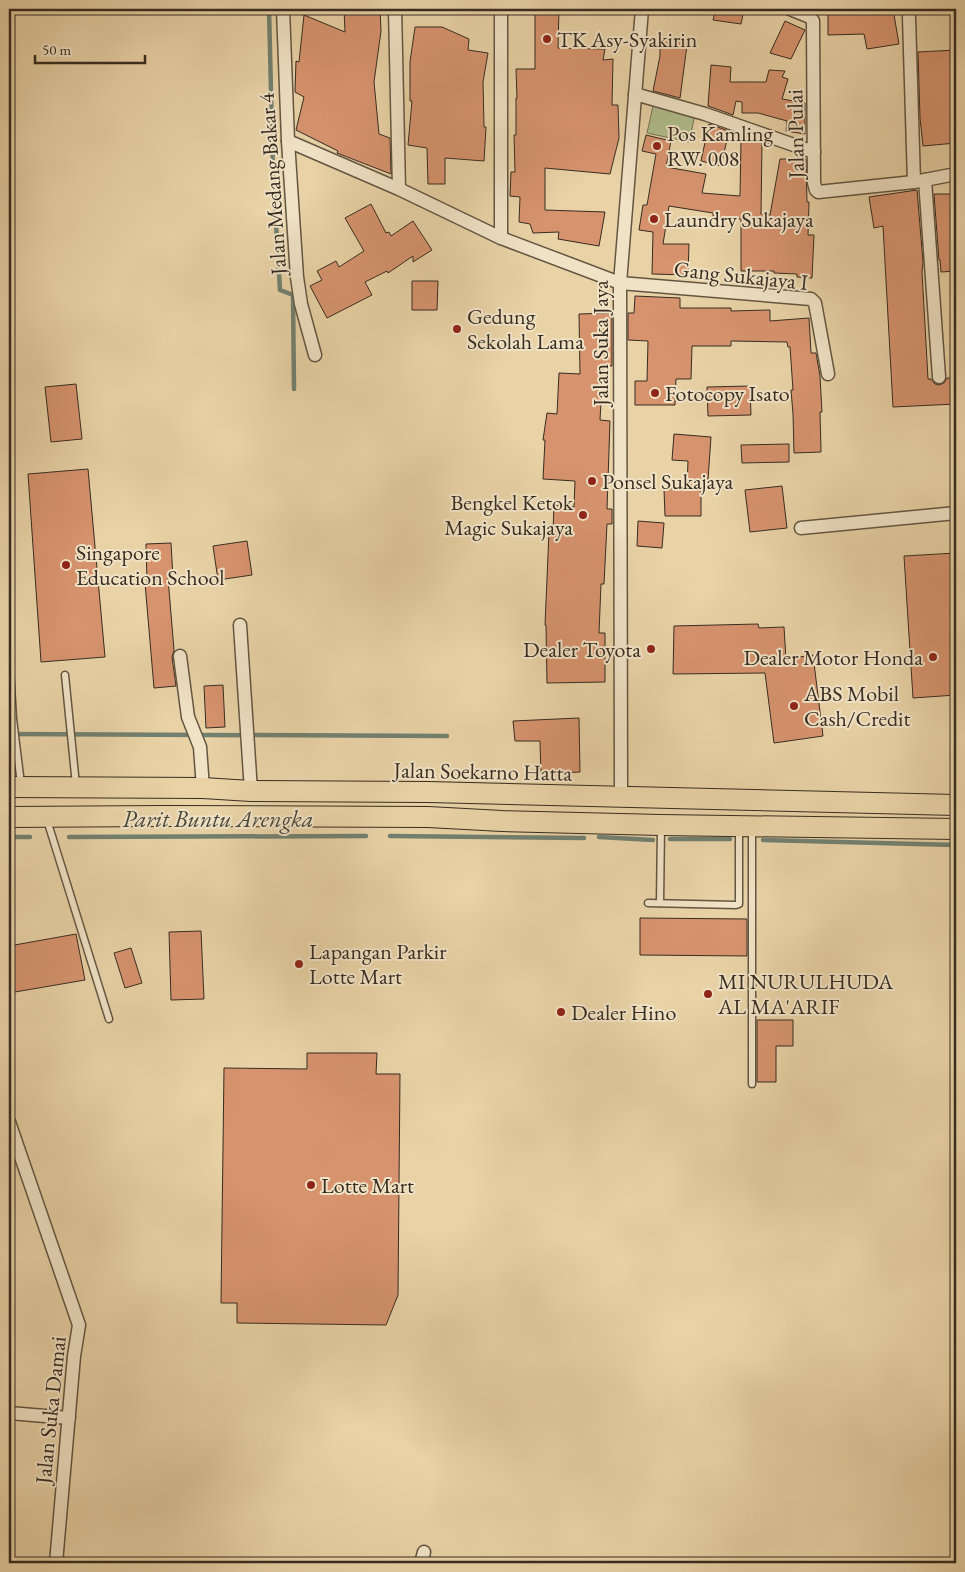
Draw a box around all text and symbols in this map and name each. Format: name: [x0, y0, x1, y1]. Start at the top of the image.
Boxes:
place label: TK Asy-Syakirin: [557, 25, 698, 54]
scale bar: [35, 32, 145, 64]
marker: TK Asy-Syakirin: [541, 33, 553, 45]
text: 50 m: [42, 40, 71, 59]
street label: Jalan Pulai: [780, 89, 811, 181]
street label: Jalan Medang Bakar 4: [252, 91, 293, 278]
place label: Pos Kamling RW. 008: [667, 119, 774, 173]
marker: Pos Kamling RW. 008: [651, 140, 663, 152]
place label: Laundry Sukajaya: [664, 205, 814, 234]
marker: Laundry Sukajaya: [648, 213, 660, 225]
street label: Gang Sukajaya I: [672, 254, 810, 297]
street label: Jalan Suka Jaya: [586, 280, 615, 408]
place label: Gedung Sekolah Lama: [467, 302, 584, 356]
marker: Gedung Sekolah Lama: [451, 323, 463, 335]
place label: Fotocopy Isato: [665, 379, 790, 408]
marker: Fotocopy Isato: [649, 387, 661, 399]
place label: Ponsel Sukajaya: [602, 467, 733, 496]
marker: Ponsel Sukajaya: [586, 475, 598, 487]
place label: Bengkel Ketok Magic Sukajaya: [444, 488, 574, 542]
marker: Bengkel Ketok Magic Sukajaya: [577, 509, 589, 521]
place label: Singapore Education School: [76, 538, 224, 592]
marker: Singapore Education School: [60, 559, 72, 571]
place label: Dealer Toyota: [523, 635, 641, 664]
marker: Dealer Toyota: [645, 643, 657, 655]
place label: Dealer Motor Honda: [743, 643, 923, 672]
marker: Dealer Motor Honda: [927, 651, 939, 663]
place label: ABS Mobil Cash/Credit: [803, 679, 910, 733]
marker: ABS Mobil Cash/Credit: [788, 700, 800, 712]
street label: Jalan Soekarno Hatta: [391, 755, 573, 788]
water label: Parit Buntu Arengka: [122, 803, 314, 834]
place label: Lapangan Parkir Lotte Mart: [309, 937, 447, 991]
marker: Lapangan Parkir Lotte Mart: [293, 958, 305, 970]
place label: MI NURULHUDA AL MA'ARIF: [717, 967, 894, 1021]
marker: MI NURULHUDA AL MA'ARIF: [702, 988, 714, 1000]
place label: Dealer Hino: [571, 998, 676, 1027]
marker: Dealer Hino: [555, 1006, 567, 1018]
place label: Lotte Mart: [321, 1171, 414, 1200]
marker: Lotte Mart: [305, 1179, 317, 1191]
street label: Jalan Suka Damai: [28, 1335, 73, 1487]

